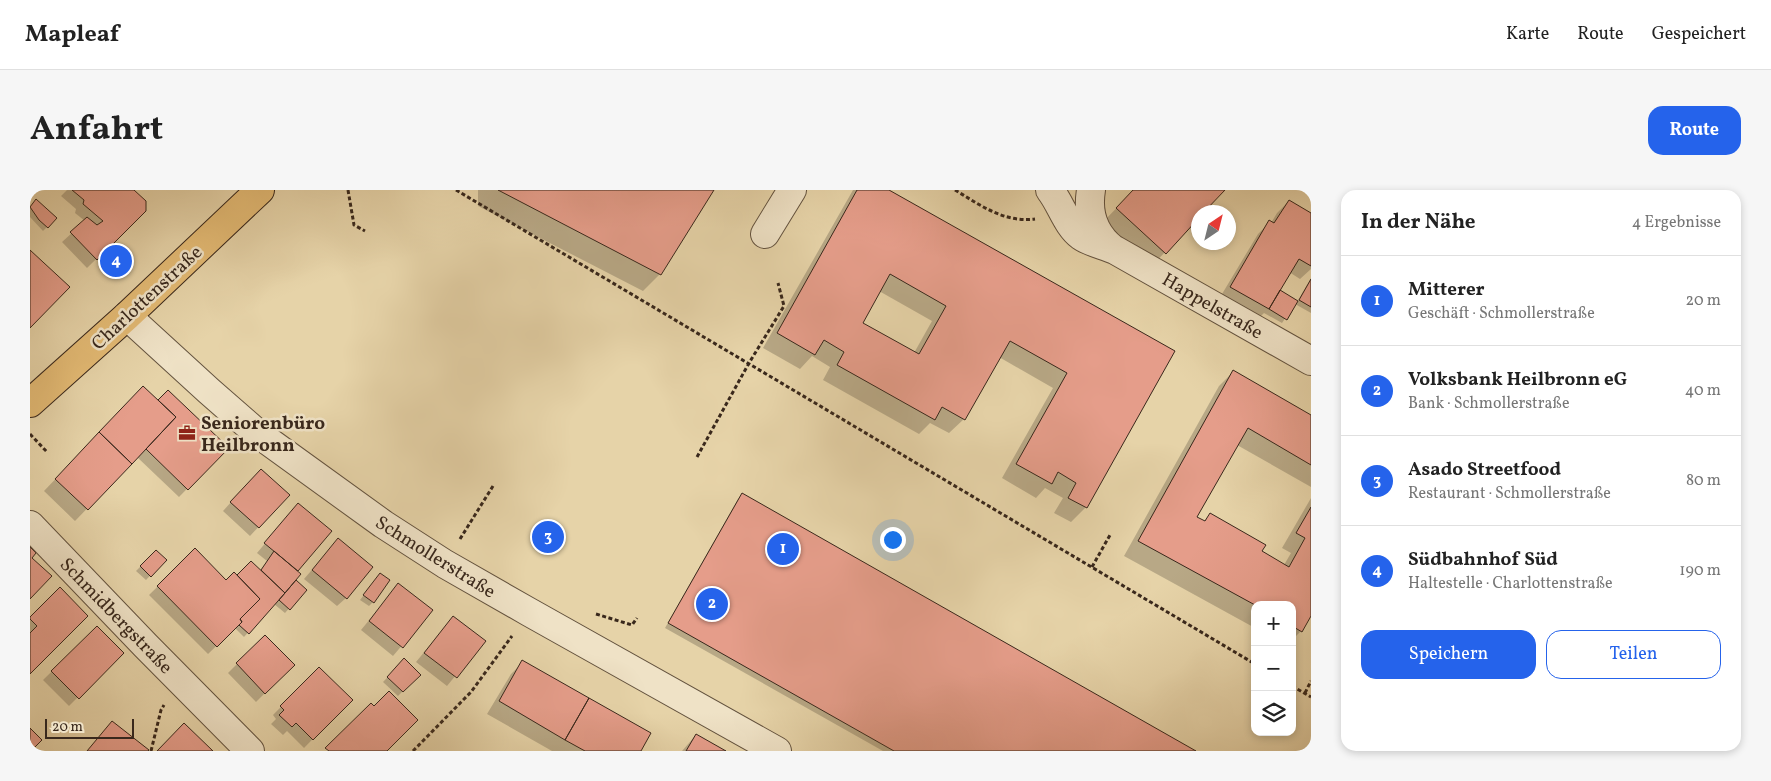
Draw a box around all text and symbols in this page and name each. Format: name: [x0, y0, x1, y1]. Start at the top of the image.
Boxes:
text: Mapleaf: [25, 18, 119, 52]
text: Karte: [1506, 22, 1549, 47]
text: Route: [1577, 22, 1624, 47]
text: Gespeichert: [1652, 22, 1746, 47]
text: Anfahrt: [30, 106, 163, 154]
button: Route: [1648, 106, 1741, 155]
north arrow: [1191, 205, 1236, 250]
text: In der Nähe: [1361, 208, 1476, 237]
text: 4 Ergebnisse: [1632, 212, 1721, 234]
street label: Charlottenstraße: [86, 240, 208, 357]
pin: 4: [100, 242, 132, 280]
street label: Happelstraße: [1157, 267, 1267, 346]
text: Mitterer: [1408, 277, 1485, 303]
text: 1: [1374, 290, 1380, 312]
text: 20 m: [1686, 290, 1721, 312]
text: Geschäft · Schmollerstraße: [1408, 303, 1595, 325]
text: Volksbank Heilbronn eG: [1408, 367, 1627, 393]
text: 2: [1373, 380, 1381, 402]
text: 40 m: [1685, 380, 1721, 402]
text: Bank · Schmollerstraße: [1408, 393, 1570, 415]
place label: Seniorenbüro Heilbronn: [201, 411, 325, 459]
office icon: Seniorenbüro Heilbronn: [177, 423, 197, 443]
text: Asado Streetfood: [1408, 457, 1561, 483]
text: 3: [1373, 470, 1381, 492]
text: 80 m: [1686, 470, 1721, 492]
text: Restaurant · Schmollerstraße: [1408, 483, 1611, 505]
street label: Schmollerstraße: [370, 510, 500, 605]
pin: 3: [532, 518, 564, 556]
your location: [880, 527, 906, 553]
pin: 1: [767, 530, 799, 568]
text: Südbahnhof Süd: [1408, 547, 1558, 573]
street label: Schmidbergstraße: [53, 552, 178, 680]
text: 4: [1372, 560, 1382, 582]
text: 190 m: [1679, 560, 1721, 582]
text: Haltestelle · Charlottenstraße: [1408, 573, 1613, 595]
pin: 2: [696, 585, 728, 623]
map controls: [1251, 601, 1296, 736]
button: +: [1251, 601, 1296, 646]
button: Speichern: [1361, 630, 1536, 679]
button: Teilen: [1546, 630, 1721, 679]
button: −: [1251, 646, 1296, 691]
button: layers: [1251, 691, 1296, 736]
scale bar: [45, 716, 134, 739]
text: 20 m: [52, 718, 83, 737]

